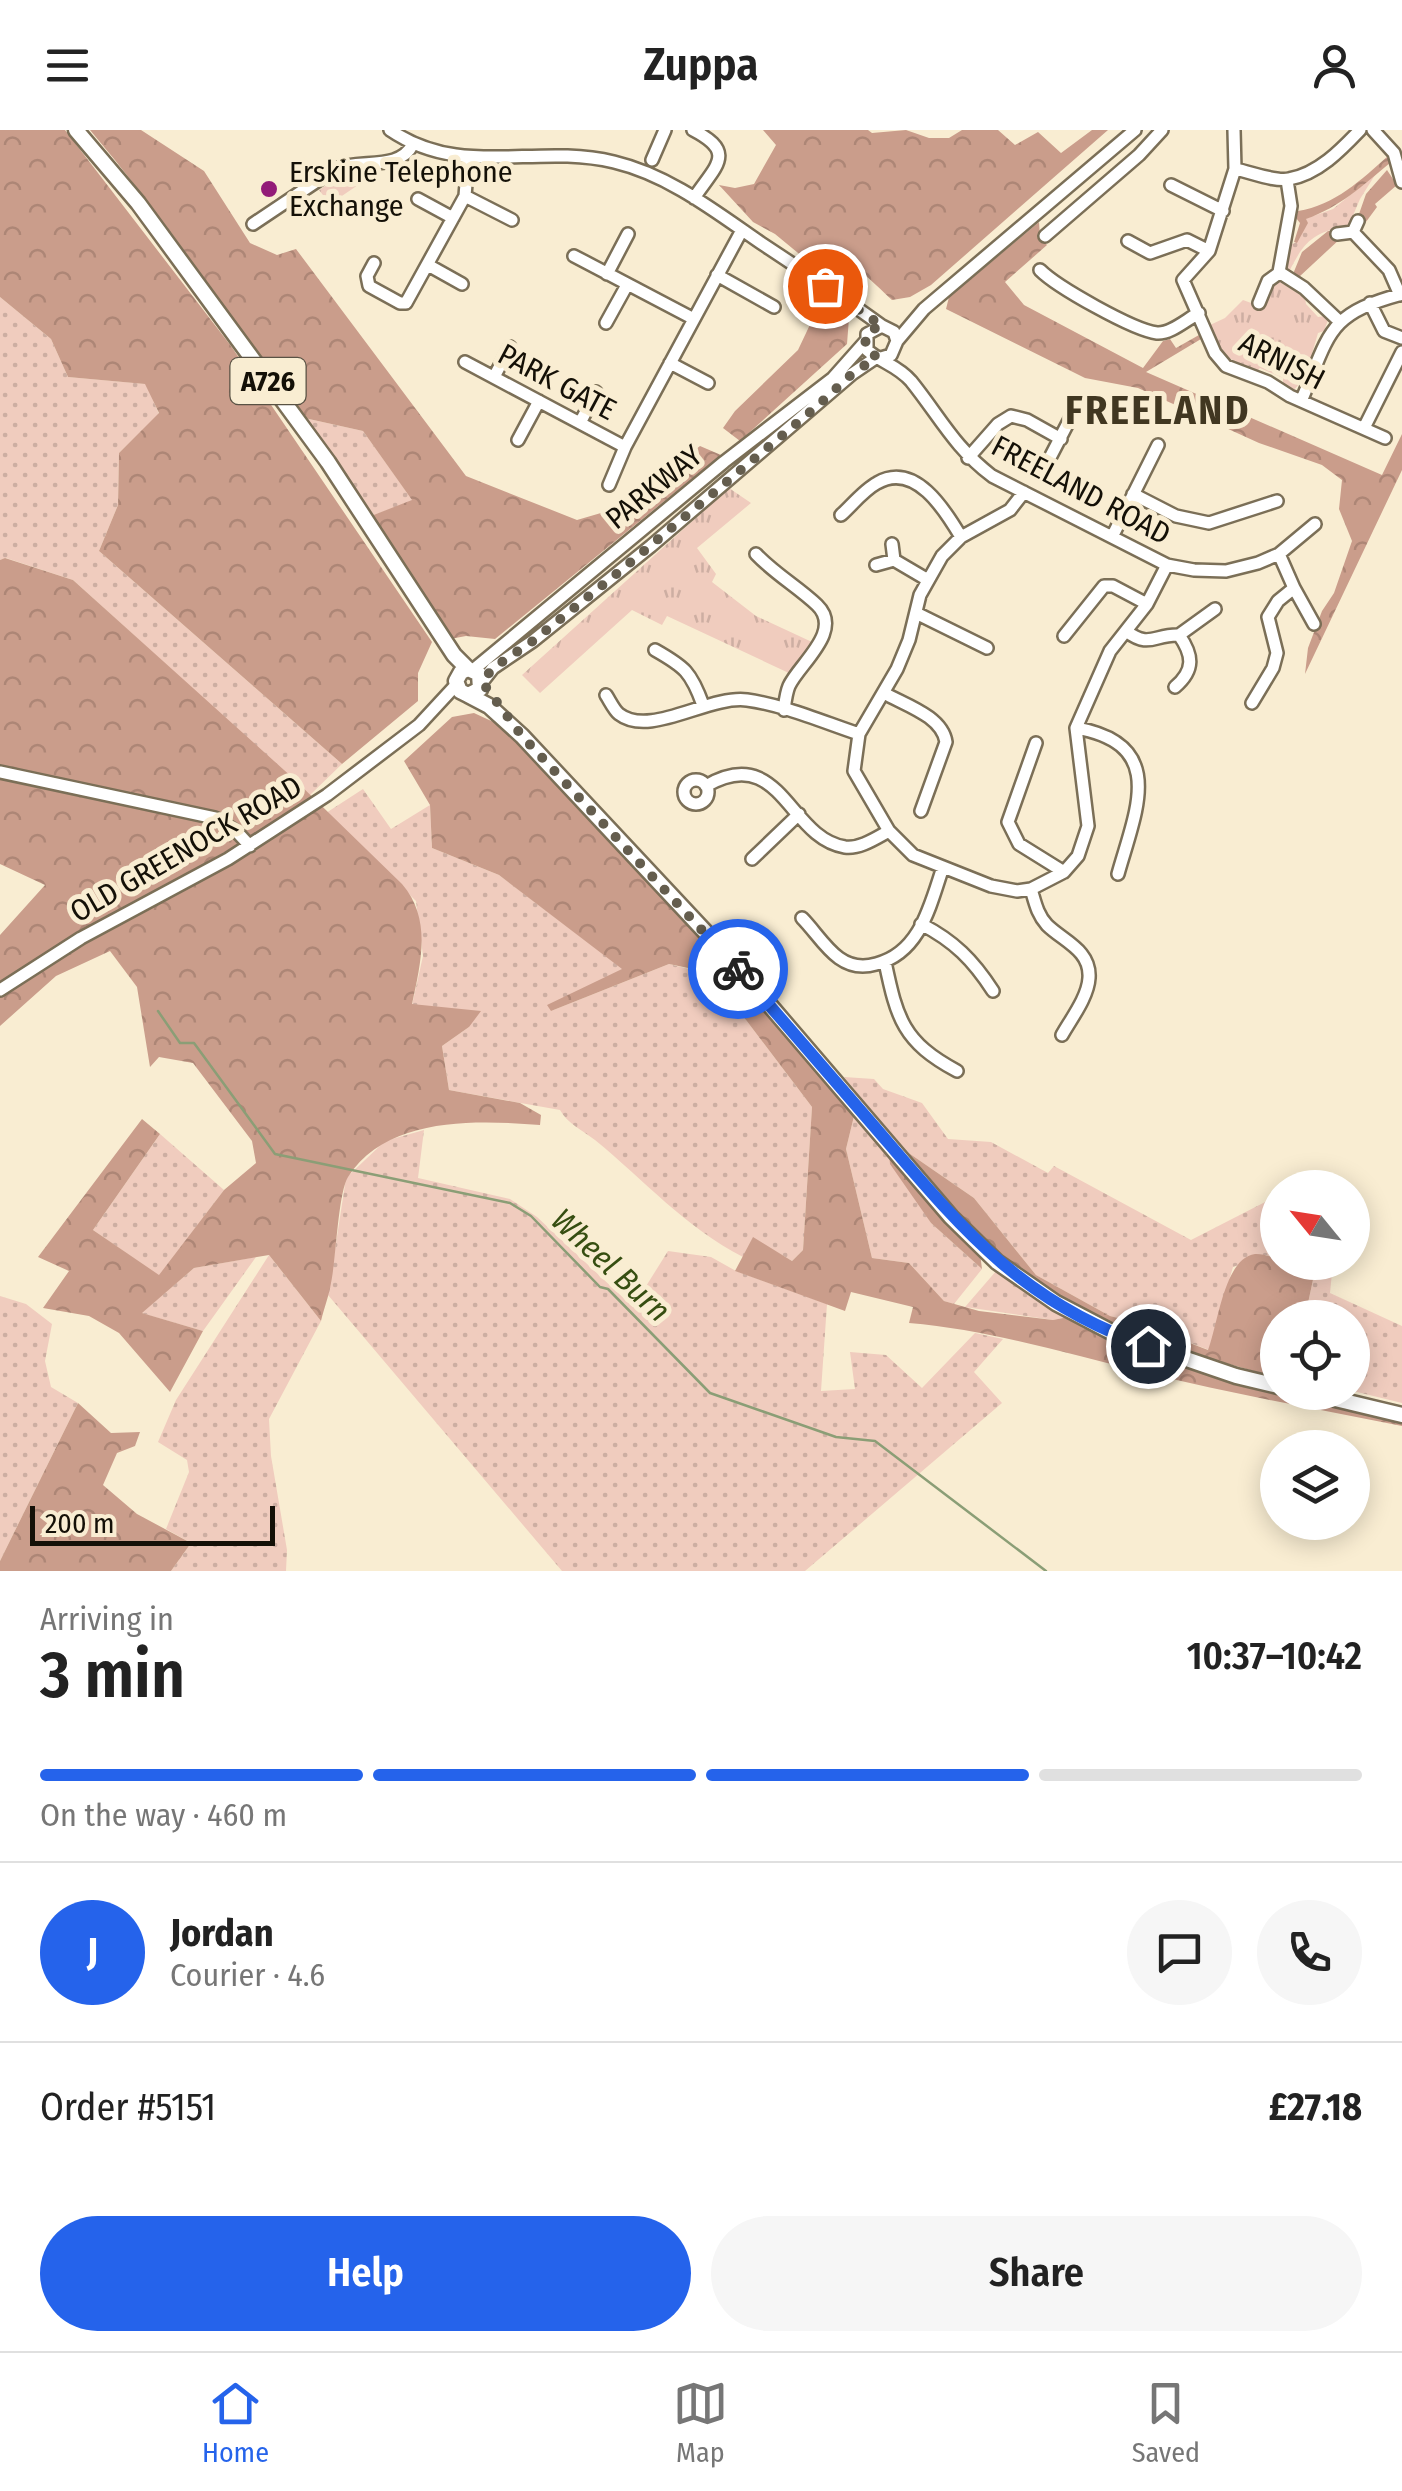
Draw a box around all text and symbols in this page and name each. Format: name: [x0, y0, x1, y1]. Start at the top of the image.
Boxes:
icon: menu: [40, 38, 95, 93]
text: Zuppa: [643, 38, 759, 92]
icon: person: [1307, 38, 1362, 93]
place label: Erskine Telephone Exchange: [289, 154, 513, 224]
marker: Erskine Telephone Exchange: [258, 178, 280, 200]
pin: [783, 244, 868, 329]
icon: bag: [798, 259, 853, 314]
street label: ARNISH: [1233, 324, 1331, 398]
street label: PARK GATE: [492, 336, 622, 428]
road number: A726: [230, 358, 306, 404]
district label: FREELAND: [1065, 387, 1251, 435]
street label: FREELAND ROAD: [985, 428, 1177, 552]
street label: PARKWAY: [599, 437, 710, 537]
street label: OLD GREENOCK ROAD: [64, 768, 308, 930]
courier: [688, 919, 788, 1019]
icon: bike: [711, 942, 766, 997]
north arrow: [1260, 1170, 1370, 1280]
map controls: [1260, 1170, 1370, 1540]
water label: Wheel Burn: [544, 1201, 678, 1329]
button: locate: [1260, 1300, 1370, 1410]
pin: [1106, 1304, 1191, 1389]
icon: home: [1121, 1319, 1176, 1374]
button: layers: [1260, 1430, 1370, 1540]
scale bar: [30, 1501, 275, 1546]
text: 200 m: [45, 1507, 115, 1540]
text: Arriving in: [40, 1600, 174, 1638]
text: 10:37–10:42: [1187, 1633, 1362, 1679]
text: 3 min: [40, 1636, 185, 1714]
text: On the way · 460 m: [40, 1796, 287, 1834]
button: chat: [1127, 1900, 1232, 2005]
button: phone: [1257, 1900, 1362, 2005]
text: Jordan: [170, 1910, 274, 1956]
text: J: [87, 1929, 98, 1975]
text: Courier · 4.6: [170, 1956, 325, 1994]
text: Order #5151: [40, 2084, 216, 2130]
text: £27.18: [1269, 2084, 1362, 2130]
button: Help: [40, 2216, 691, 2331]
button: Share: [711, 2216, 1362, 2331]
tab: Home: [202, 2376, 269, 2469]
tab: Map: [673, 2376, 728, 2469]
tab: Saved: [1132, 2376, 1200, 2469]

